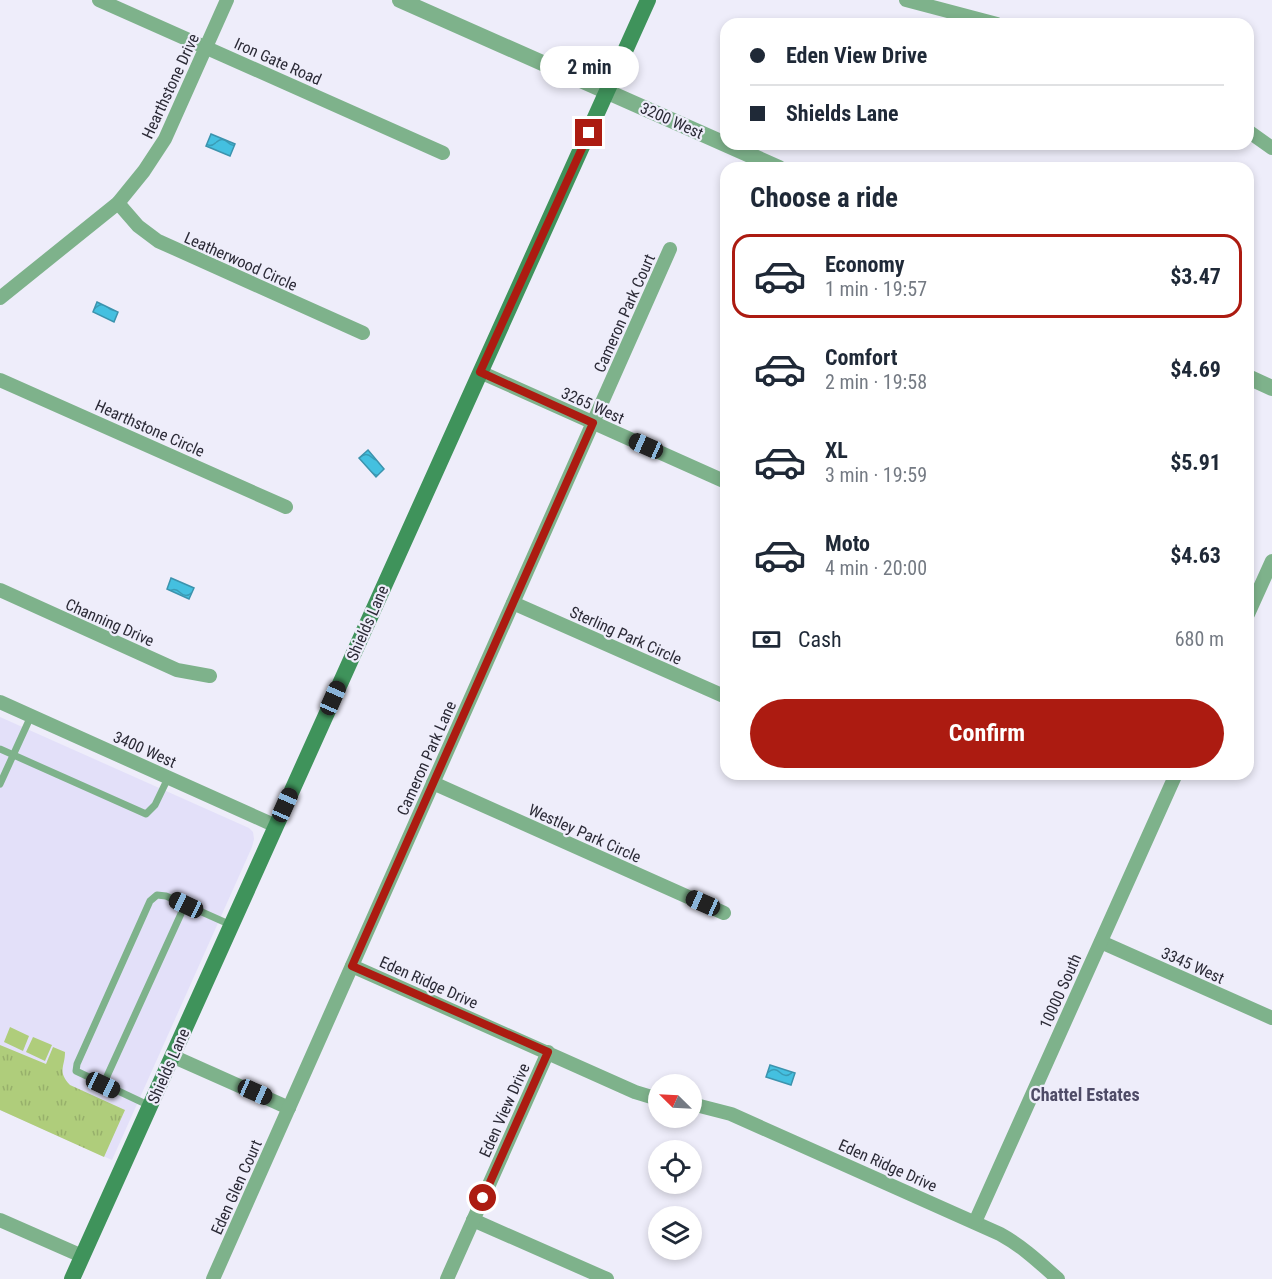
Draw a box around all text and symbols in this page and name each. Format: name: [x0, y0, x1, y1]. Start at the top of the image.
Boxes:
street label: Hearthstone Drive: [138, 31, 203, 142]
street label: Iron Gate Road: [231, 34, 324, 89]
text: Eden View Drive: [786, 43, 927, 68]
callout: 2 min: [540, 46, 638, 88]
text: 2 min: [567, 55, 612, 79]
street label: 3200 West: [637, 98, 706, 143]
text: Shields Lane: [786, 101, 899, 126]
route end: [575, 119, 602, 146]
text: Choose a ride: [750, 182, 898, 214]
street label: Leatherwood Circle: [181, 228, 300, 295]
icon: car: [753, 249, 807, 303]
street label: Cameron Park Court: [590, 251, 659, 375]
text: Economy: [825, 252, 905, 277]
text: $3.47: [1170, 264, 1221, 289]
text: 1 min · 19:57: [825, 277, 927, 301]
icon: car: [753, 342, 807, 396]
text: Comfort: [825, 345, 898, 370]
text: $4.69: [1170, 357, 1221, 382]
text: 2 min · 19:58: [825, 370, 927, 394]
street label: 3265 West: [558, 383, 627, 428]
street label: Hearthstone Circle: [92, 396, 207, 461]
car: [626, 430, 666, 462]
icon: car: [753, 435, 807, 489]
text: XL: [825, 438, 848, 463]
text: $5.91: [1170, 450, 1221, 475]
text: 3 min · 19:59: [825, 463, 927, 487]
icon: car: [753, 528, 807, 582]
text: Moto: [825, 531, 870, 556]
text: $4.63: [1170, 543, 1221, 568]
text: 4 min · 20:00: [825, 556, 927, 580]
street label: Shields Lane: [342, 583, 392, 664]
street label: Channing Drive: [63, 594, 157, 650]
street label: Sterling Park Circle: [567, 602, 685, 669]
icon: cash: [750, 623, 783, 656]
text: Cash: [798, 627, 842, 652]
text: 680 m: [1175, 627, 1224, 651]
car: [317, 678, 349, 718]
street label: Cameron Park Lane: [393, 698, 460, 818]
button: Confirm: [750, 699, 1224, 768]
street label: 3400 West: [110, 727, 179, 772]
car: [269, 785, 301, 825]
street label: Westley Park Circle: [526, 800, 644, 867]
car: [683, 887, 723, 919]
car: [166, 889, 206, 921]
street label: 3345 West: [1158, 943, 1227, 988]
street label: 10000 South: [1036, 951, 1085, 1031]
street label: Eden Ridge Drive: [377, 952, 481, 1013]
street label: Shields Lane: [143, 1026, 193, 1107]
street label: Eden View Drive: [475, 1060, 534, 1160]
car: [83, 1069, 123, 1101]
north arrow: [648, 1074, 702, 1128]
map controls: [648, 1074, 702, 1260]
car: [235, 1076, 275, 1108]
district label: Chattel Estates: [1030, 1084, 1140, 1105]
street label: Eden Ridge Drive: [836, 1135, 940, 1196]
street label: Eden Glen Court: [207, 1137, 266, 1237]
button: locate: [648, 1140, 702, 1194]
route start: [469, 1184, 496, 1211]
button: layers: [648, 1206, 702, 1260]

